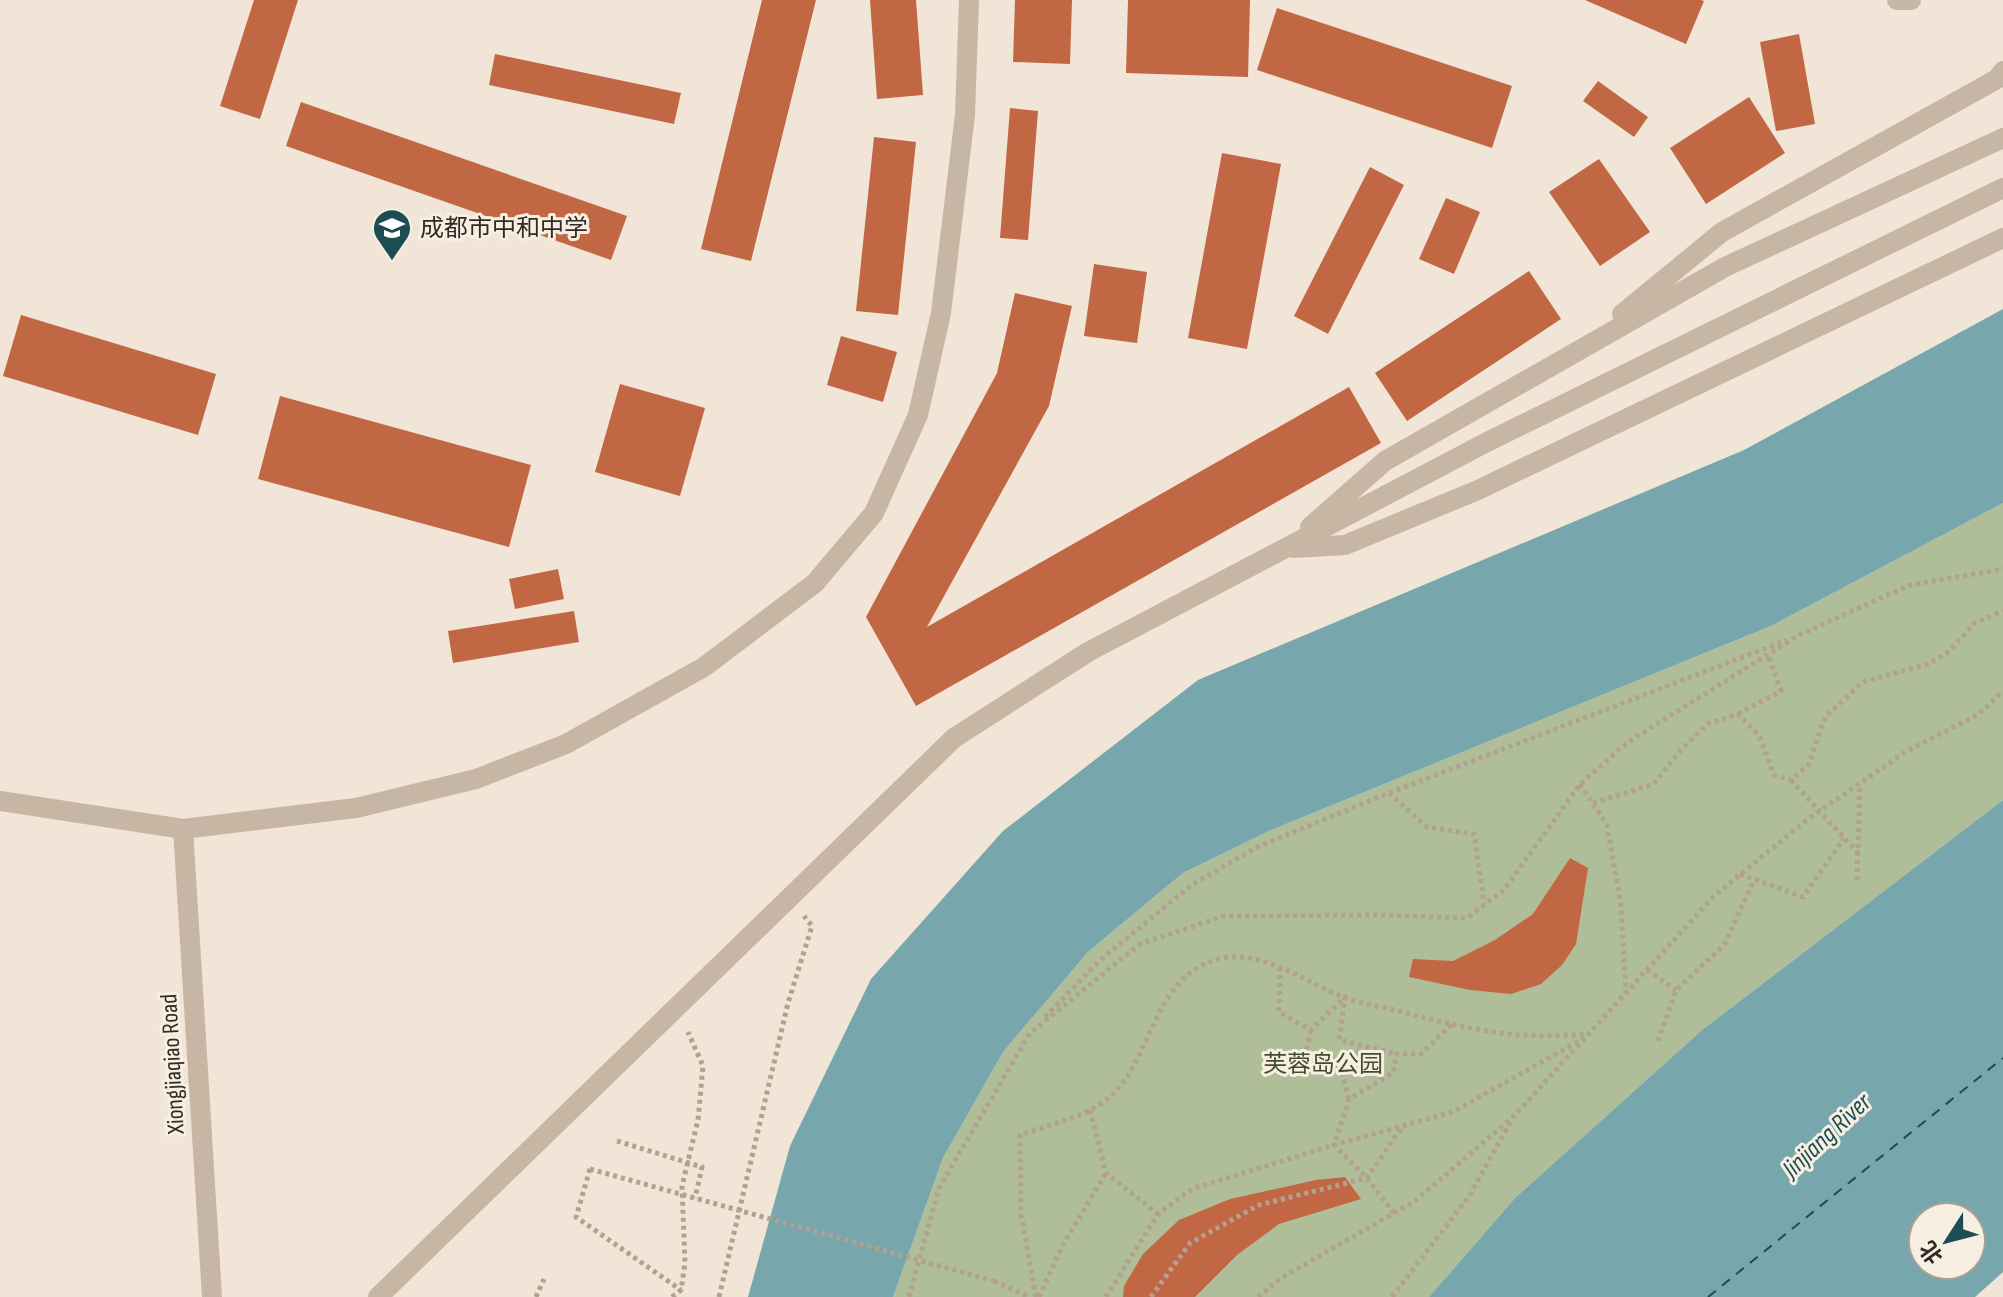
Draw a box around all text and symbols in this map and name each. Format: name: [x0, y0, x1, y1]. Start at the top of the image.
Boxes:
school or university icon: 成都市中和中学: [371, 207, 413, 262]
place label: 成都市中和中学: [420, 214, 588, 243]
street label: Xiongjiaqiao Road: [154, 993, 191, 1136]
park label: 芙蓉岛公园: [1263, 1050, 1383, 1079]
water label: Jinjiang River: [1775, 1086, 1879, 1186]
north arrow: [1907, 1201, 1987, 1281]
text: 北: [1915, 1235, 1949, 1269]

